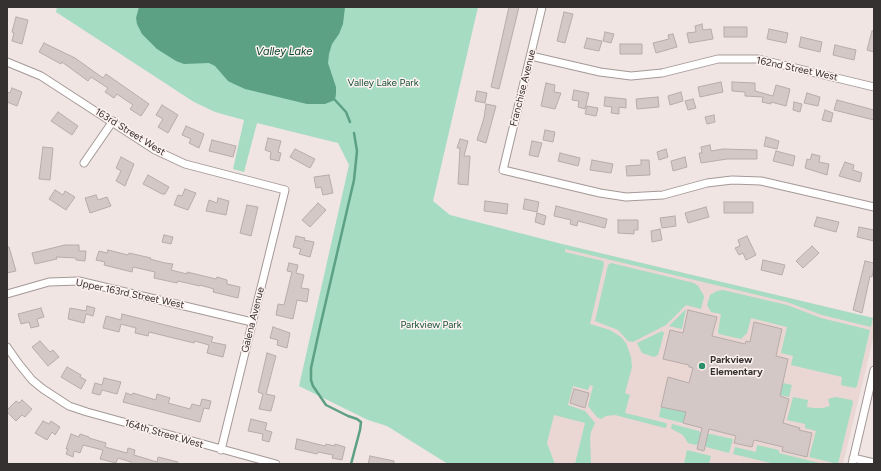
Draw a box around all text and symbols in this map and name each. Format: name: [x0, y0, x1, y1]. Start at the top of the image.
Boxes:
water label: Valley Lake: [256, 45, 312, 59]
street label: Franchise Avenue: [508, 48, 538, 128]
street label: 162nd Street West: [755, 55, 839, 83]
park label: Valley Lake Park: [347, 77, 419, 89]
street label: 163rd Street West: [93, 106, 167, 158]
street label: Upper 163rd Street West: [75, 277, 185, 311]
street label: Galena Avenue: [239, 286, 267, 354]
park label: Parkview Park: [400, 319, 462, 331]
place label: Parkview Elementary: [710, 354, 763, 378]
marker: Parkview Elementary: [697, 361, 707, 371]
street label: 164th Street West: [123, 417, 205, 451]

